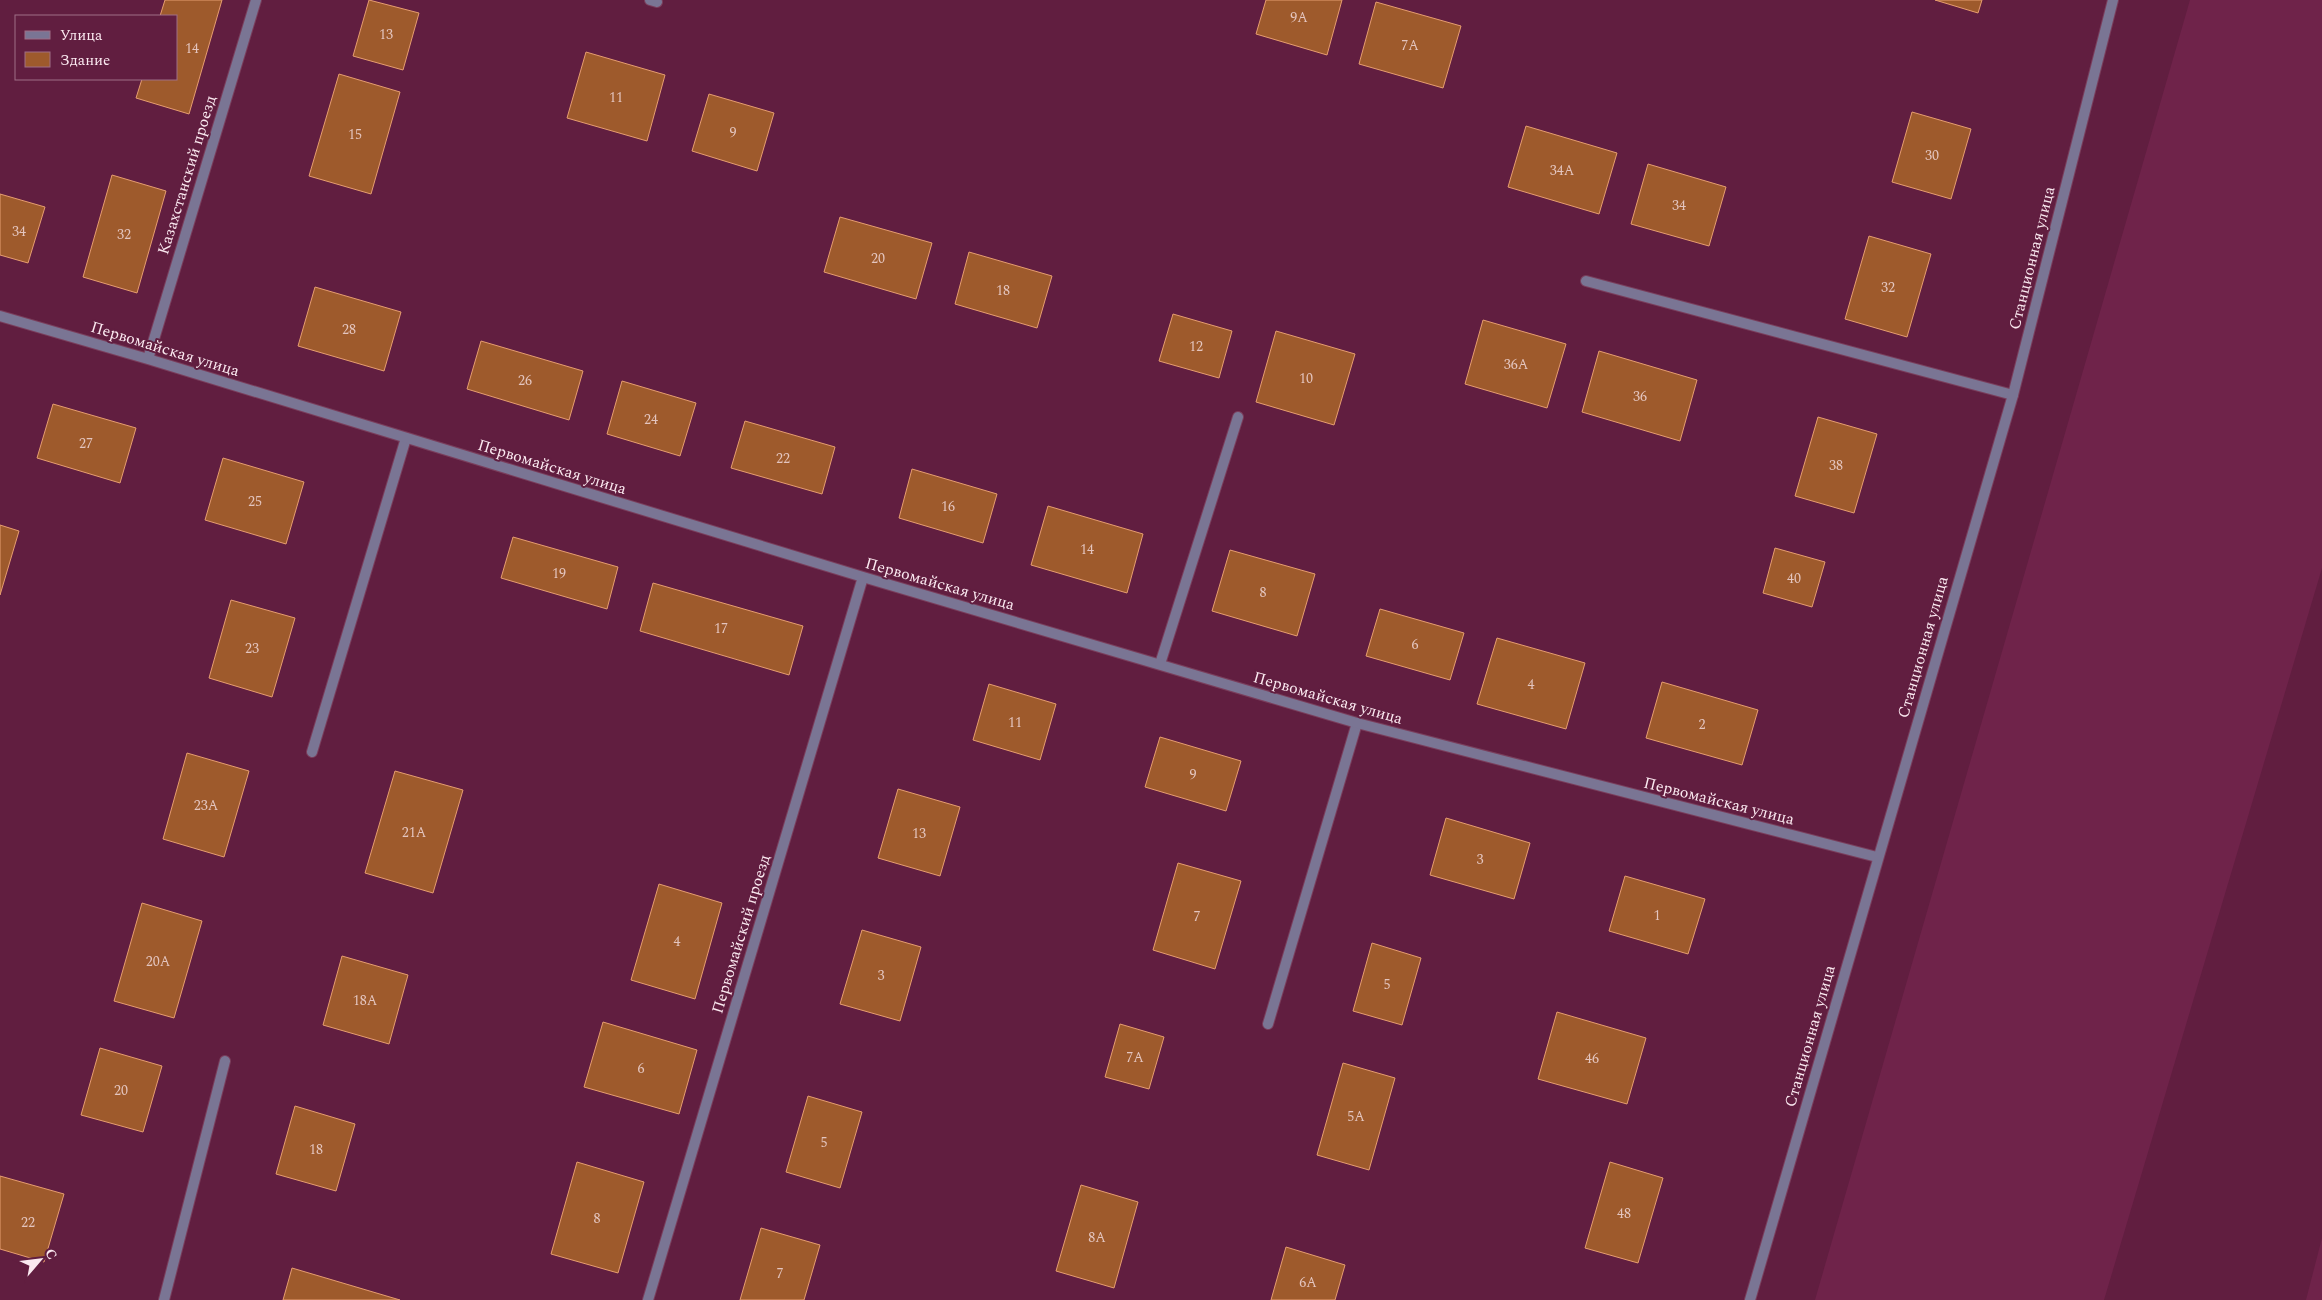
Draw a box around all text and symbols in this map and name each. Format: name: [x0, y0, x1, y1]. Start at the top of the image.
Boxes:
house number: 9А: [1290, 7, 1308, 28]
legend: [15, 15, 178, 80]
text: Улица: [60, 24, 103, 47]
house number: 13: [379, 24, 393, 45]
house number: 7А: [1401, 35, 1419, 56]
house number: 14: [185, 38, 199, 59]
text: Здание: [60, 49, 110, 72]
house number: 11: [609, 87, 623, 108]
street label: Казахстанский проезд: [151, 92, 223, 258]
house number: 9: [730, 122, 737, 143]
house number: 15: [348, 124, 362, 145]
house number: 30: [1925, 145, 1939, 166]
house number: 34А: [1550, 160, 1575, 181]
street label: Станционная улица: [2003, 184, 2061, 332]
house number: 34: [1672, 195, 1686, 216]
house number: 34: [12, 221, 26, 242]
house number: 32: [117, 224, 131, 245]
house number: 20: [871, 248, 885, 269]
house number: 32: [1881, 277, 1895, 298]
house number: 18: [996, 280, 1010, 301]
street label: Первомайская улица: [88, 315, 243, 383]
house number: 28: [342, 319, 356, 340]
house number: 12: [1189, 336, 1203, 357]
house number: 36А: [1504, 354, 1529, 375]
house number: 10: [1299, 368, 1313, 389]
house number: 26: [518, 370, 532, 391]
house number: 36: [1633, 386, 1647, 407]
house number: 24: [644, 409, 658, 430]
house number: 27: [79, 433, 93, 454]
street label: Первомайская улица: [475, 433, 630, 501]
house number: 22: [776, 448, 790, 469]
house number: 38: [1829, 455, 1843, 476]
house number: 25: [248, 491, 262, 512]
house number: 16: [941, 496, 955, 517]
house number: 14: [1080, 539, 1094, 560]
street label: Первомайская улица: [862, 551, 1018, 617]
house number: 19: [552, 563, 566, 584]
house number: 40: [1787, 568, 1801, 589]
street label: Станционная улица: [1891, 573, 1955, 721]
house number: 8: [1260, 582, 1267, 603]
house number: 17: [714, 618, 728, 639]
house number: 6: [1412, 634, 1419, 655]
house number: 23: [245, 638, 259, 659]
street label: Первомайская улица: [1250, 665, 1406, 731]
house number: 4: [1528, 674, 1535, 695]
house number: 11: [1008, 712, 1022, 733]
house number: 2: [1699, 714, 1706, 735]
house number: 9: [1190, 764, 1197, 785]
street label: Первомайская улица: [1641, 771, 1797, 831]
house number: 23А: [194, 795, 219, 816]
house number: 21А: [402, 822, 427, 843]
house number: 13: [912, 823, 926, 844]
house number: 3: [1477, 849, 1484, 870]
street label: Первомайский проезд: [705, 852, 777, 1016]
house number: 1: [1654, 905, 1661, 926]
house number: 7: [1194, 906, 1201, 927]
house number: 4: [674, 931, 681, 952]
house number: 20А: [146, 951, 171, 972]
street label: Станционная улица: [1778, 962, 1842, 1110]
house number: 3: [878, 965, 885, 986]
house number: 5: [1384, 974, 1391, 995]
house number: 18А: [353, 990, 378, 1011]
house number: 7А: [1126, 1047, 1144, 1068]
house number: 46: [1585, 1048, 1599, 1069]
house number: 6: [638, 1058, 645, 1079]
house number: 20: [114, 1080, 128, 1101]
house number: 5А: [1347, 1106, 1365, 1127]
house number: 5: [821, 1132, 828, 1153]
house number: 18: [309, 1139, 323, 1160]
house number: 48: [1617, 1203, 1631, 1224]
house number: 8: [594, 1208, 601, 1229]
house number: 22: [21, 1212, 35, 1233]
house number: 8А: [1088, 1227, 1106, 1248]
north arrow: [15, 1235, 65, 1285]
text: С: [39, 1245, 63, 1263]
house number: 7: [777, 1263, 784, 1284]
house number: 6А: [1299, 1272, 1317, 1293]

